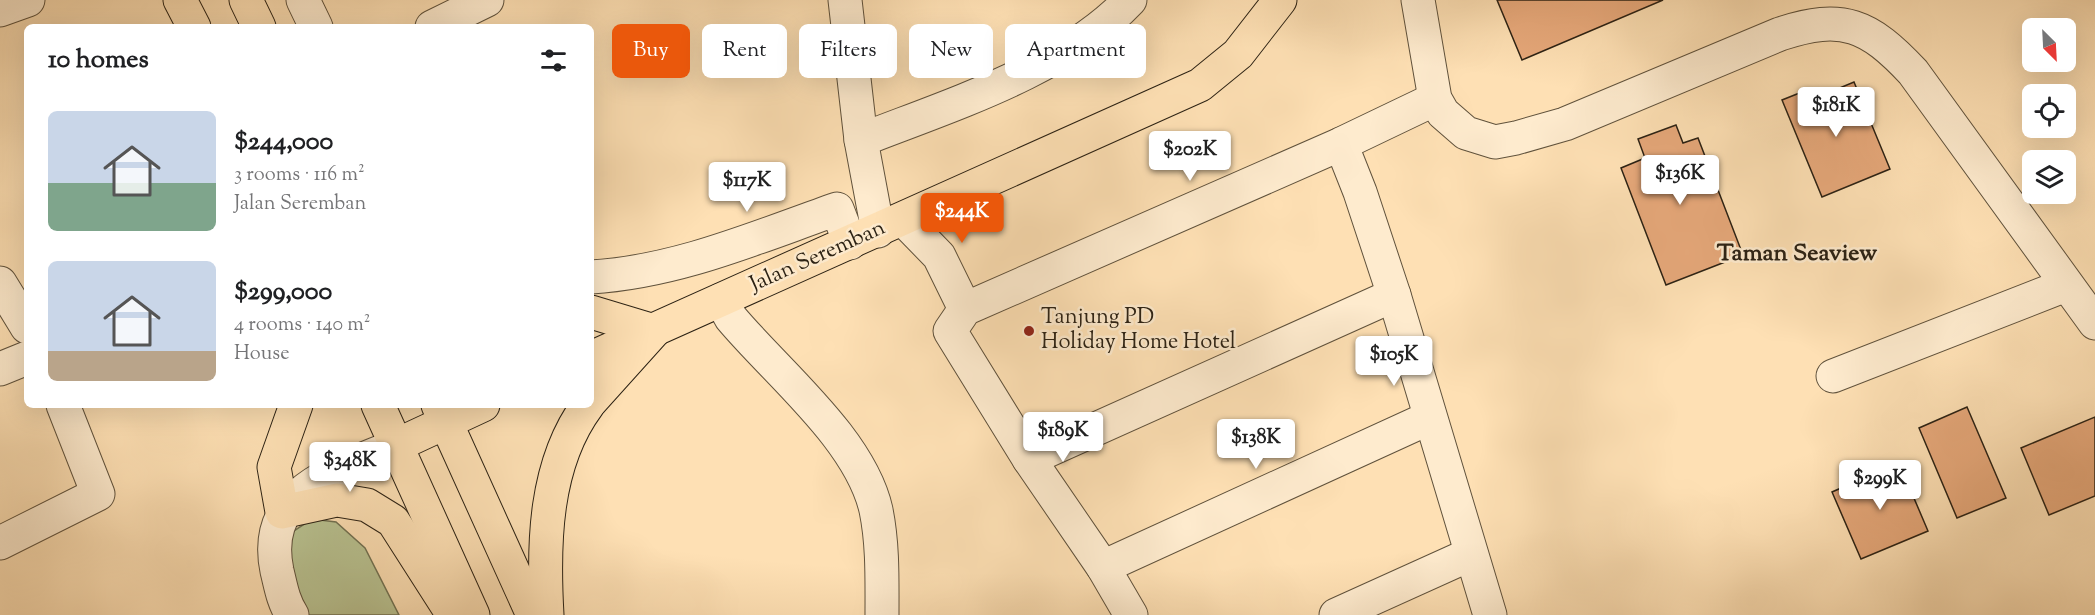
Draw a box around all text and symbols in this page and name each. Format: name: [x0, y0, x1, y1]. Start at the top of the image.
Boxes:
north arrow: [2022, 18, 2076, 72]
map controls: [2022, 18, 2076, 204]
chip: Buy: [612, 24, 690, 78]
chip: Rent: [702, 24, 787, 78]
chip: Filters: [799, 24, 897, 78]
chip: New: [909, 24, 993, 78]
chip: Apartment: [1005, 24, 1146, 78]
text: 10 homes: [48, 42, 149, 79]
icon: filters: [537, 44, 570, 77]
button: locate: [2022, 84, 2076, 138]
pin: $181K: [1794, 87, 1878, 138]
text: $181K: [1812, 92, 1860, 121]
text: $244,000: [234, 124, 333, 161]
pin: $202K: [1148, 131, 1232, 182]
icon: home: [96, 135, 168, 207]
text: $202K: [1163, 136, 1217, 165]
button: layers: [2022, 150, 2076, 204]
pin: $136K: [1638, 155, 1722, 206]
text: $136K: [1655, 160, 1705, 189]
text: 3 rooms · 116 m²: [234, 161, 365, 190]
pin: $117K: [705, 162, 789, 213]
text: $117K: [723, 167, 771, 196]
text: Jalan Seremban: [234, 190, 366, 219]
pin: $244K: [920, 193, 1004, 244]
text: $244K: [935, 198, 989, 227]
street label: Jalan Seremban: [744, 213, 891, 302]
district label: Taman Seaview: [1717, 237, 1877, 271]
text: $299,000: [234, 274, 332, 311]
icon: home: [96, 285, 168, 357]
place label: Tanjung PD Holiday Home Hotel: [1041, 302, 1236, 359]
text: 4 rooms · 140 m²: [234, 311, 371, 340]
marker: Tanjung PD Holiday Home Hotel: [1022, 324, 1036, 338]
pin: $105K: [1352, 336, 1436, 387]
text: House: [234, 340, 289, 369]
text: $105K: [1369, 341, 1419, 370]
pin: $189K: [1021, 412, 1105, 463]
text: $189K: [1037, 417, 1089, 446]
pin: $138K: [1214, 419, 1298, 470]
text: $138K: [1231, 424, 1281, 453]
pin: $348K: [308, 442, 392, 493]
text: $348K: [323, 447, 377, 476]
pin: $299K: [1838, 460, 1922, 511]
text: $299K: [1853, 465, 1907, 494]

